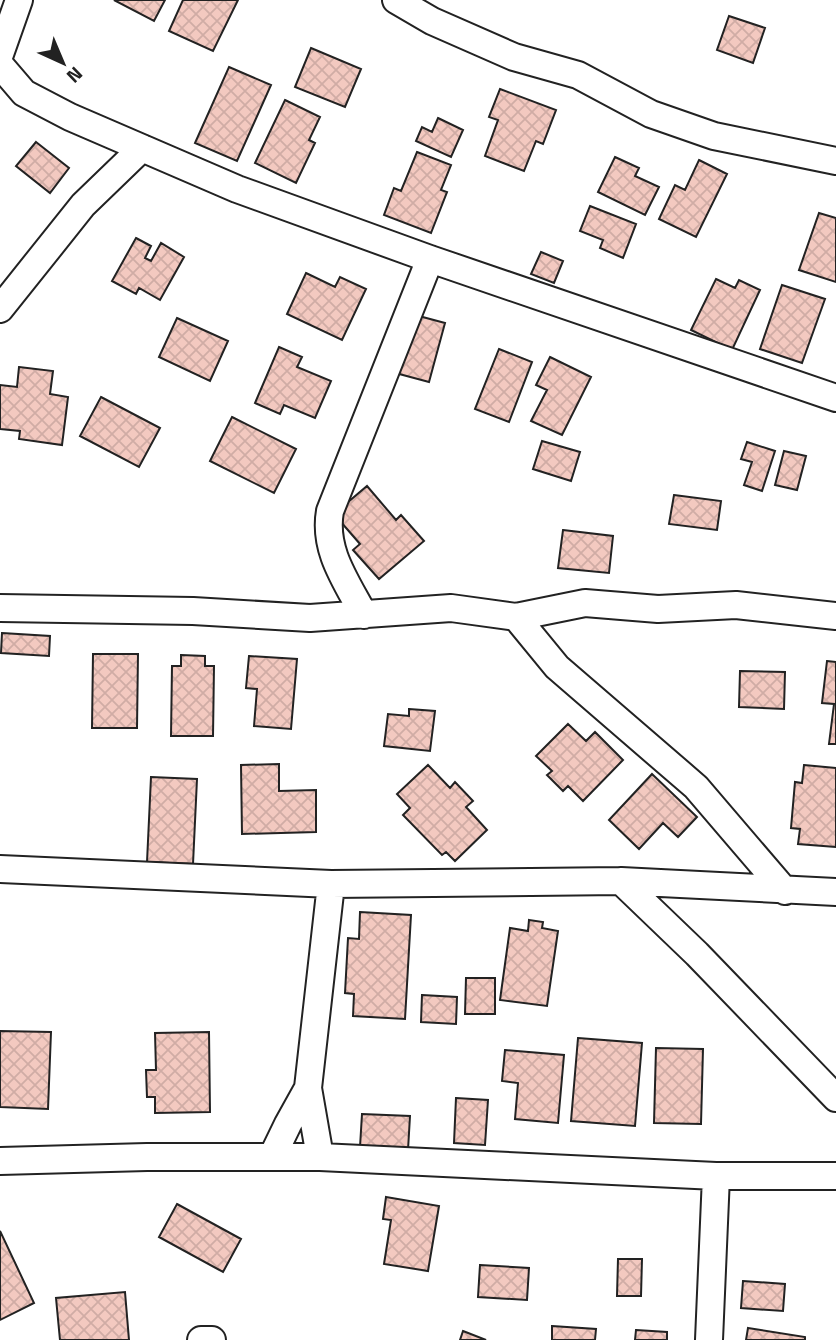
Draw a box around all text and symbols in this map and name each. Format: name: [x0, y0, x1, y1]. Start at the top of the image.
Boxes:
north arrow: [28, 28, 98, 98]
text: N: [60, 61, 90, 91]

